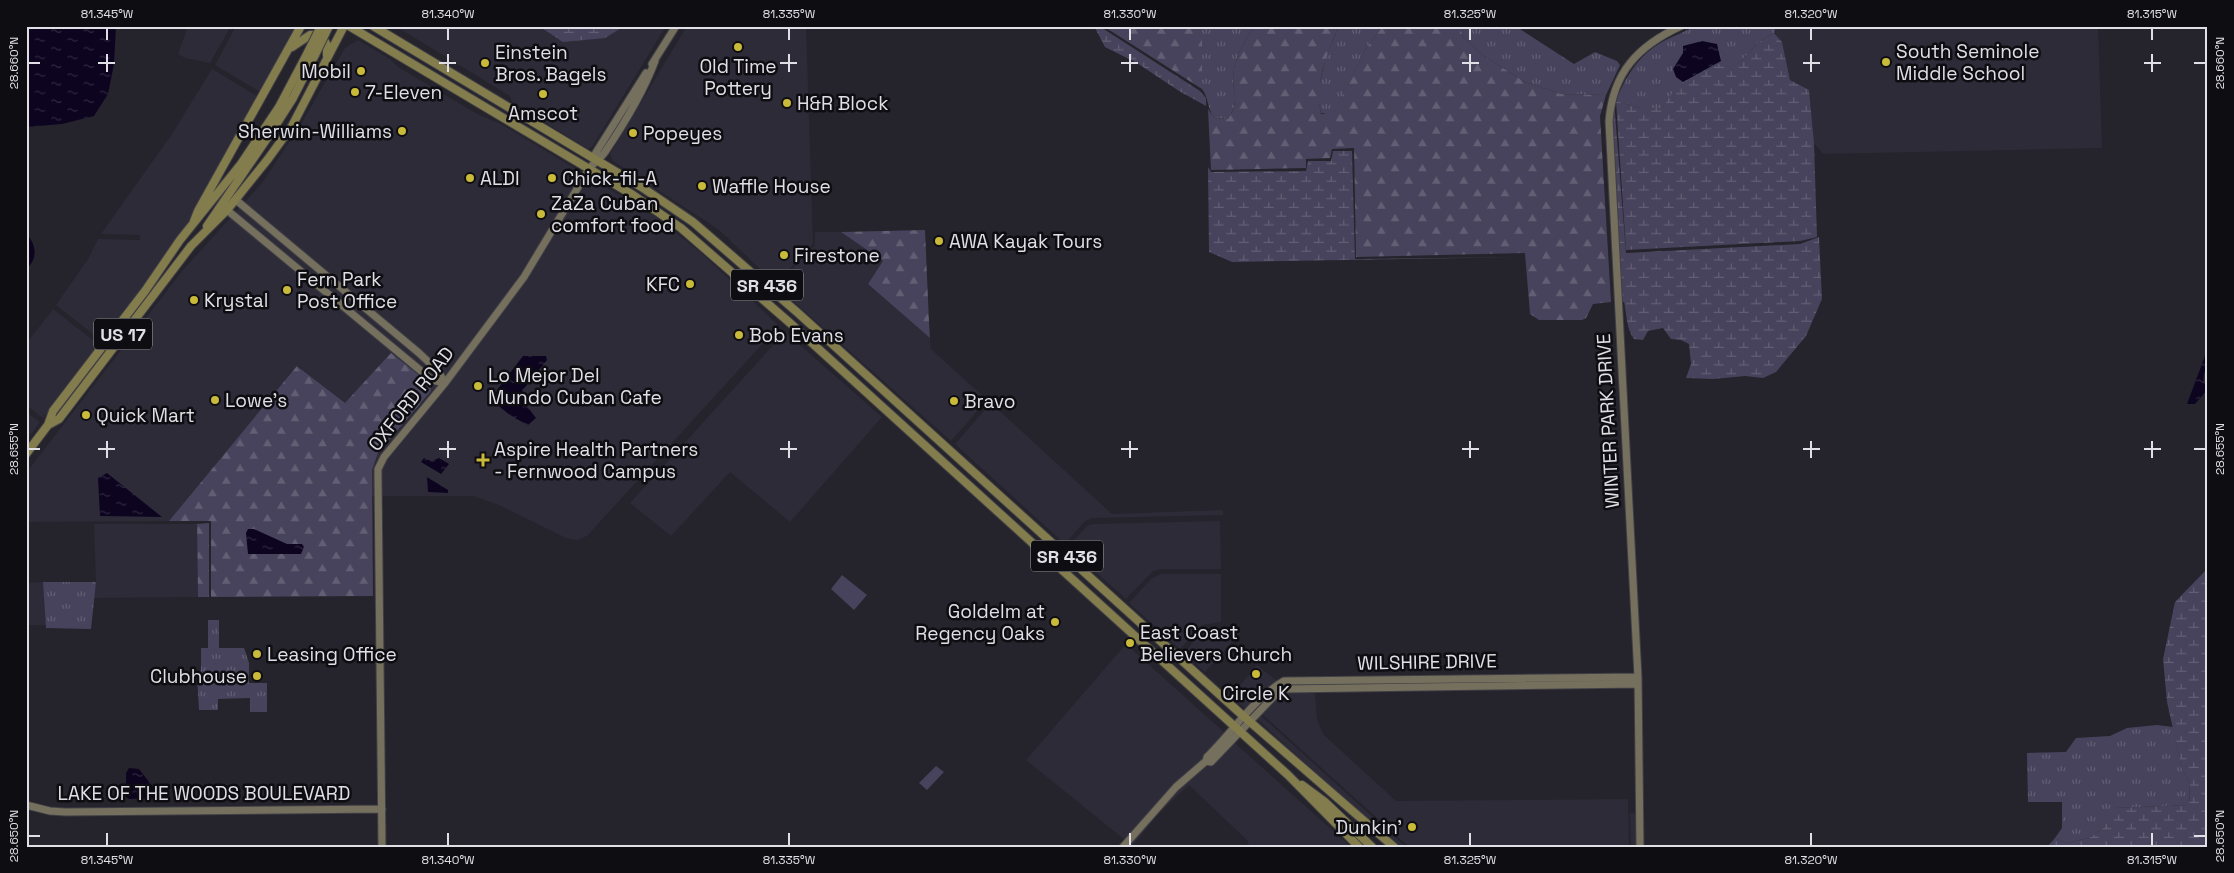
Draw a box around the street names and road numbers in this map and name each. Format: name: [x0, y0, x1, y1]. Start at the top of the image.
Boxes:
road number: SR 436: [731, 270, 803, 300]
road number: US 17: [94, 318, 152, 349]
street label: WINTER PARK DRIVE: [1591, 333, 1625, 509]
street label: OXFORD ROAD: [362, 342, 460, 456]
road number: SR 436: [1031, 540, 1103, 572]
street label: WILSHIRE DRIVE: [1357, 648, 1497, 676]
street label: LAKE OF THE WOODS BOULEVARD: [58, 781, 350, 806]

